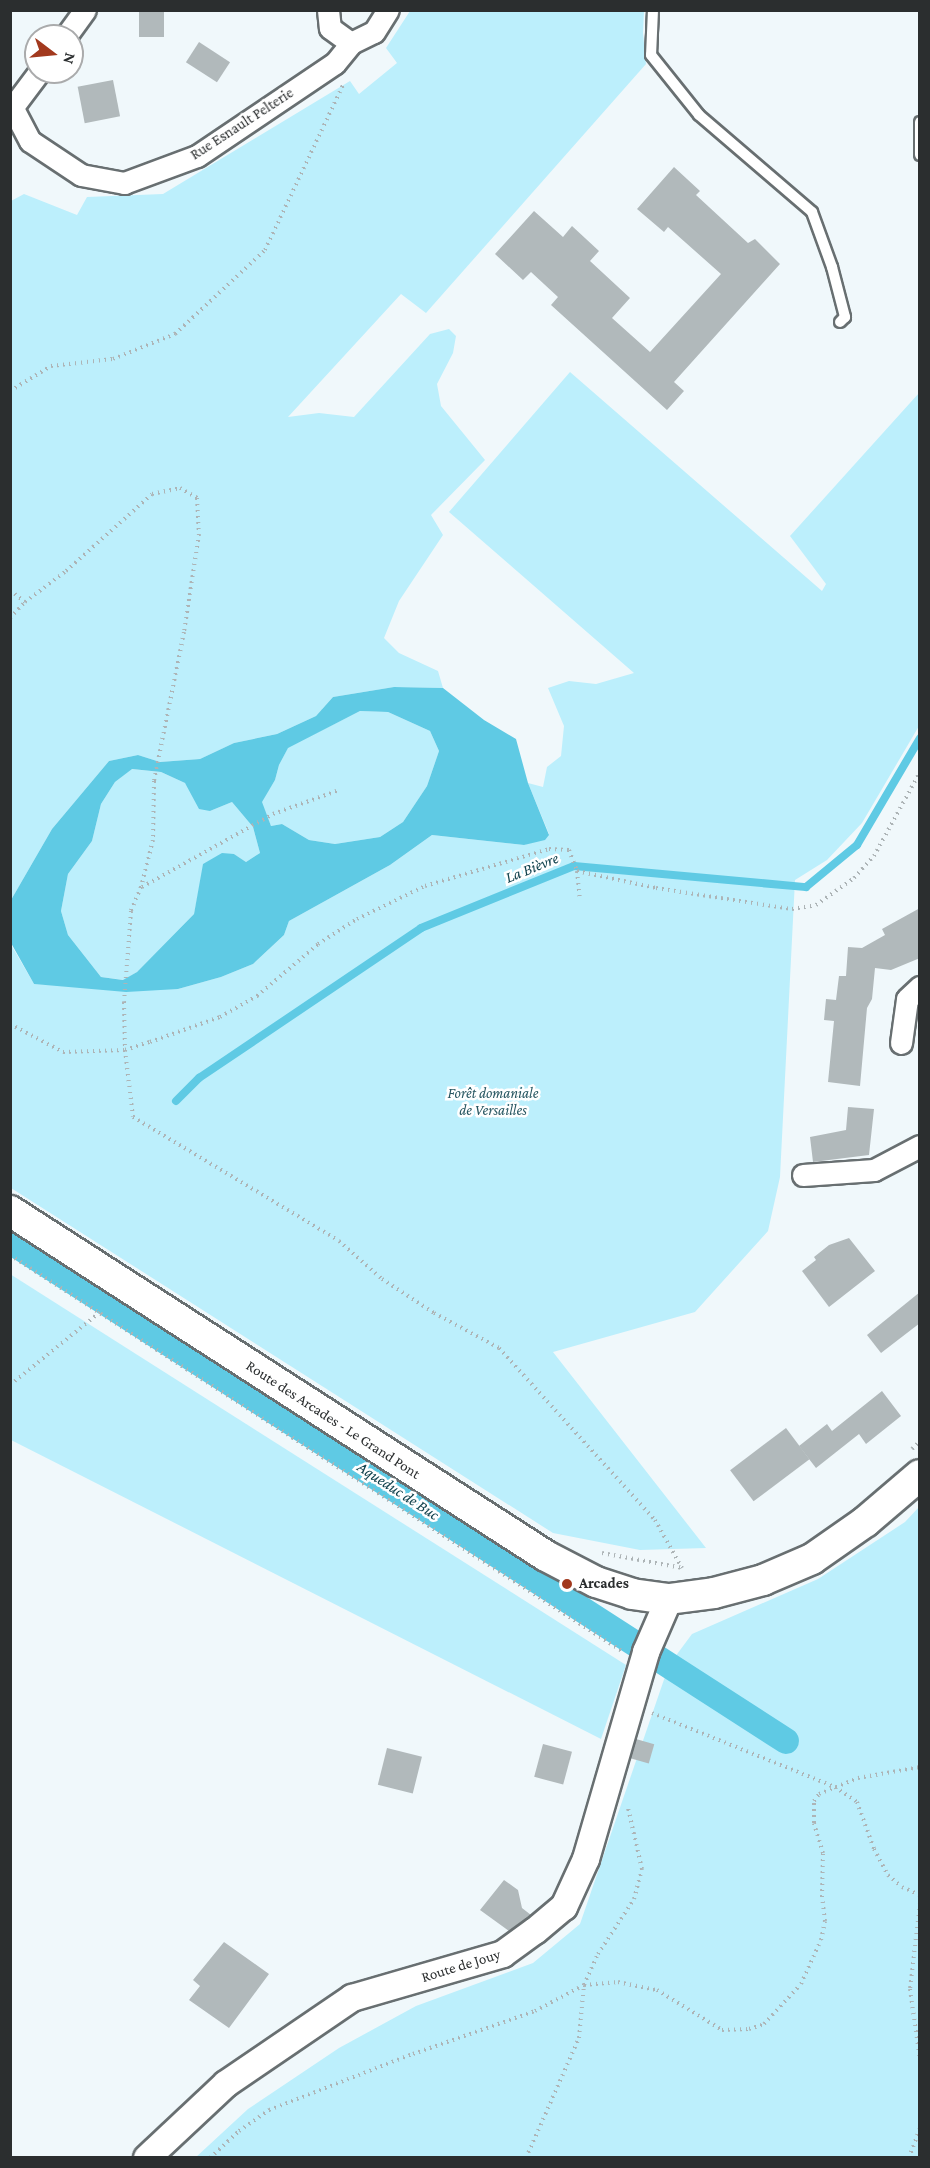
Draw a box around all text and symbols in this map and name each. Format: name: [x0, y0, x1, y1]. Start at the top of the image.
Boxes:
north arrow: [24, 24, 84, 84]
text: N: [60, 51, 80, 66]
street label: Rue Esnault Pelterie: [187, 84, 297, 164]
water label: La Bièvre: [503, 849, 561, 887]
park label: Forêt domaniale de Versailles: [448, 1084, 538, 1119]
street label: Route des Arcades - Le Grand Pont: [243, 1357, 423, 1483]
water label: Aqueduc de Buc: [354, 1457, 442, 1525]
place label: Arcades: [579, 1575, 629, 1593]
marker: Arcades: [560, 1577, 574, 1591]
street label: Route de Jouy: [419, 1945, 503, 1987]

